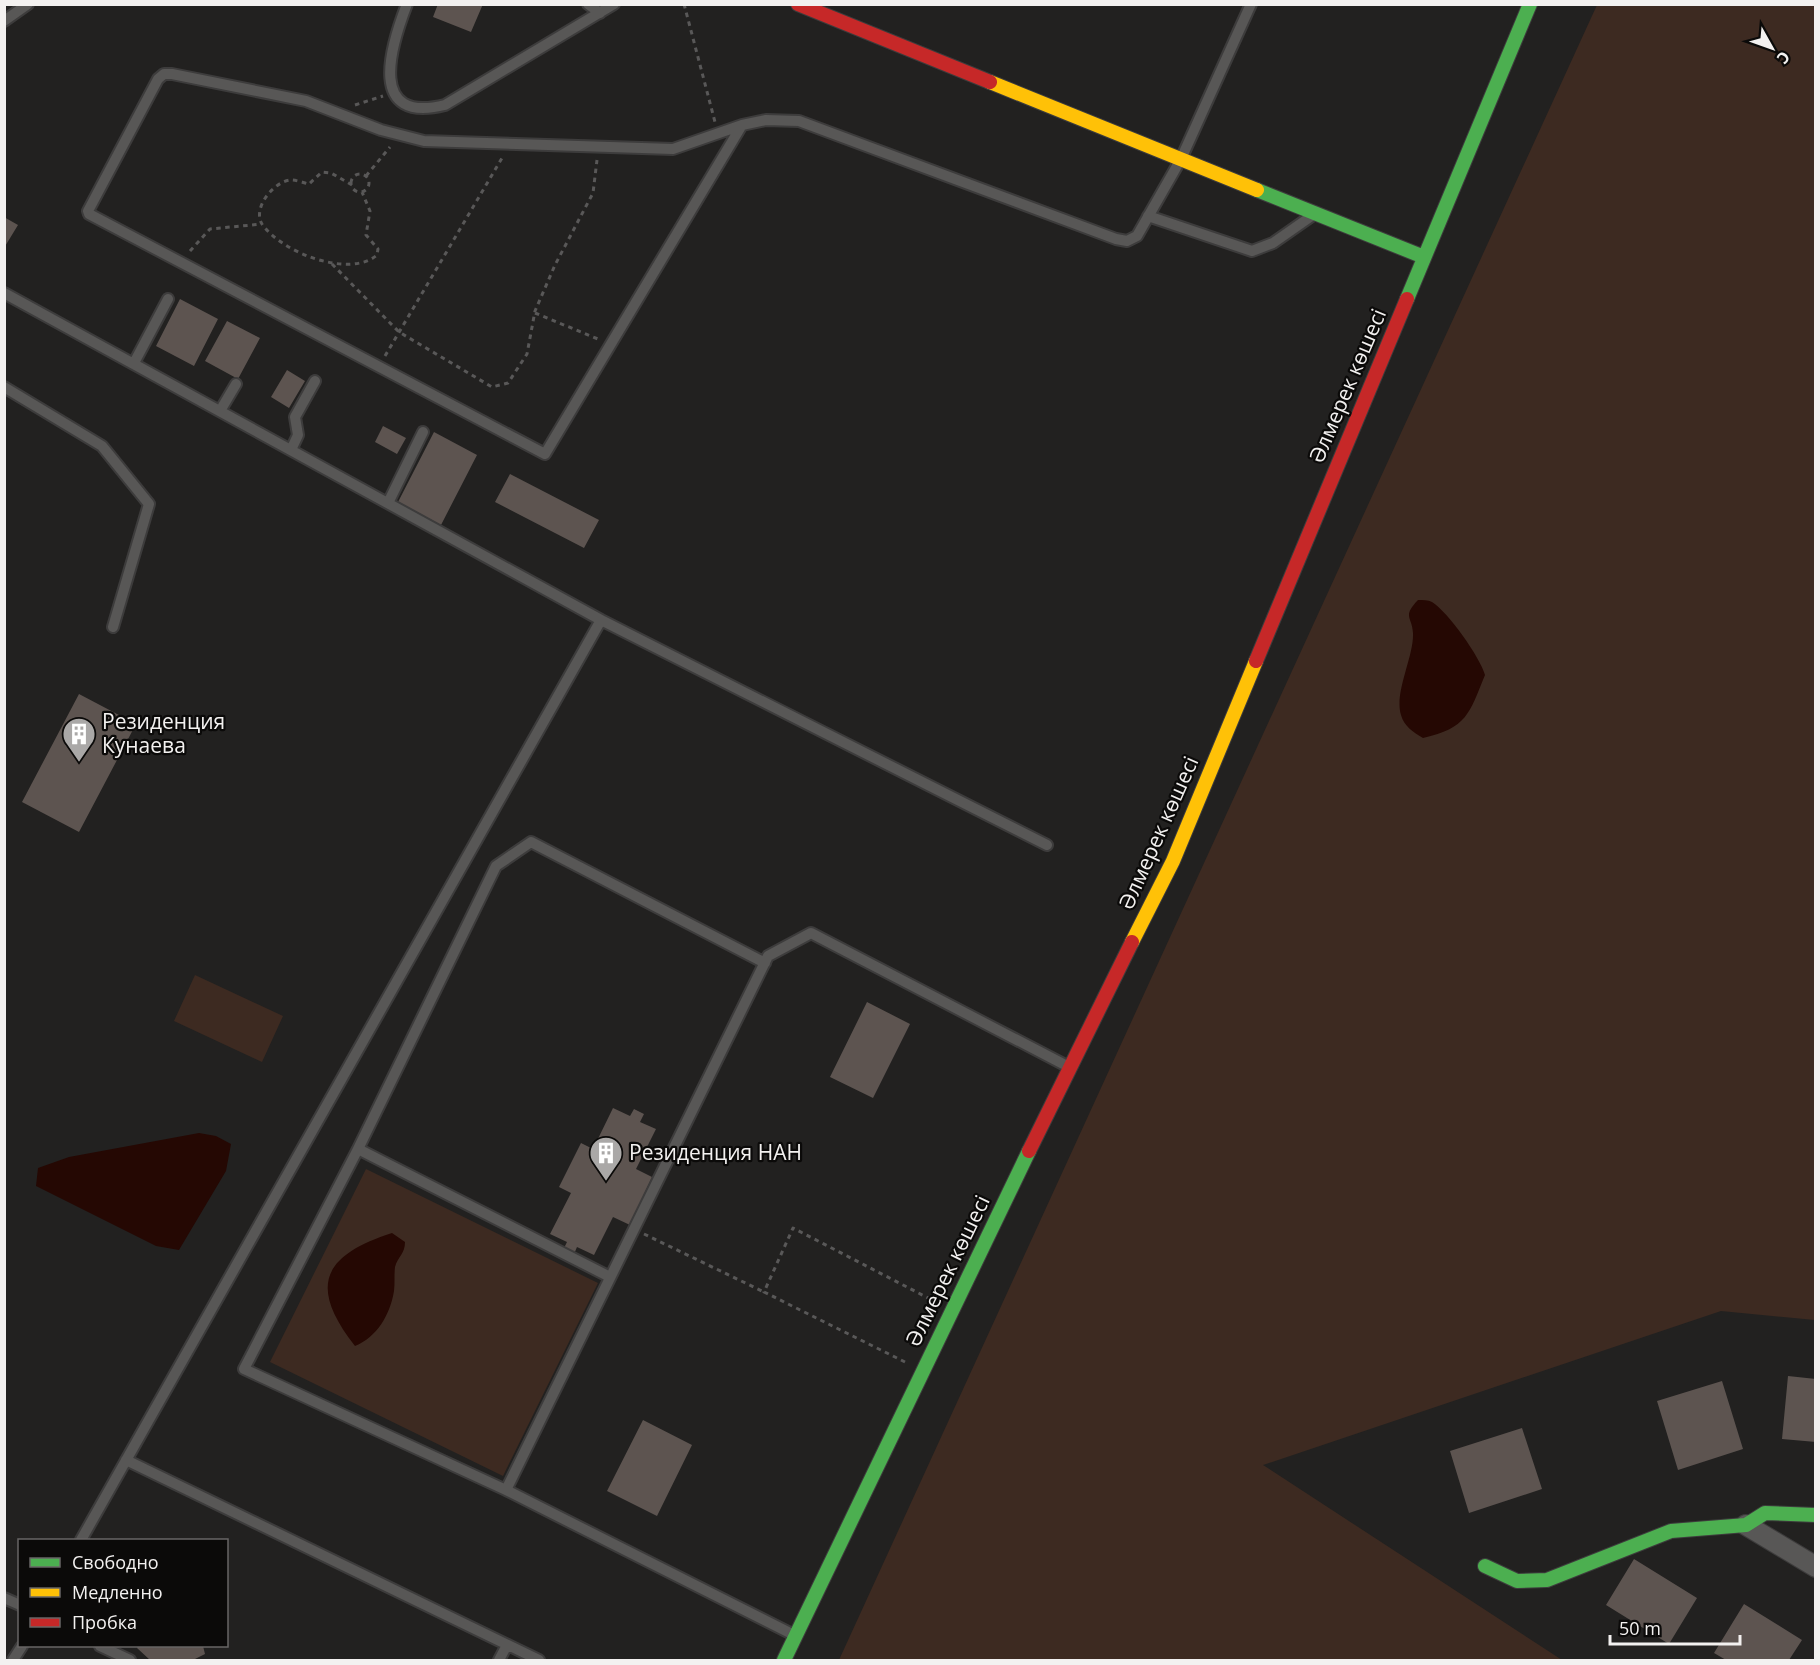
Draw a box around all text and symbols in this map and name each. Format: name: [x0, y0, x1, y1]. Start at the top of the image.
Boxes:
north arrow: [1742, 18, 1802, 78]
text: С: [1772, 47, 1795, 69]
street label: Әлмерек көшесі: [1302, 304, 1392, 467]
place label: Резиденция Кунаева: [102, 707, 225, 759]
building icon: Резиденция Кунаева: [61, 716, 97, 763]
street label: Әлмерек көшесі: [1112, 752, 1204, 914]
building icon: Резиденция НАН: [588, 1135, 624, 1182]
place label: Резиденция НАН: [629, 1138, 802, 1166]
street label: Әлмерек көшесі: [898, 1190, 996, 1351]
legend: [18, 1539, 228, 1647]
text: Свободно: [72, 1550, 159, 1574]
text: Медленно: [72, 1580, 163, 1604]
scale bar: [1610, 1608, 1740, 1646]
text: Пробка: [72, 1610, 137, 1634]
text: 50 m: [1619, 1616, 1661, 1640]

